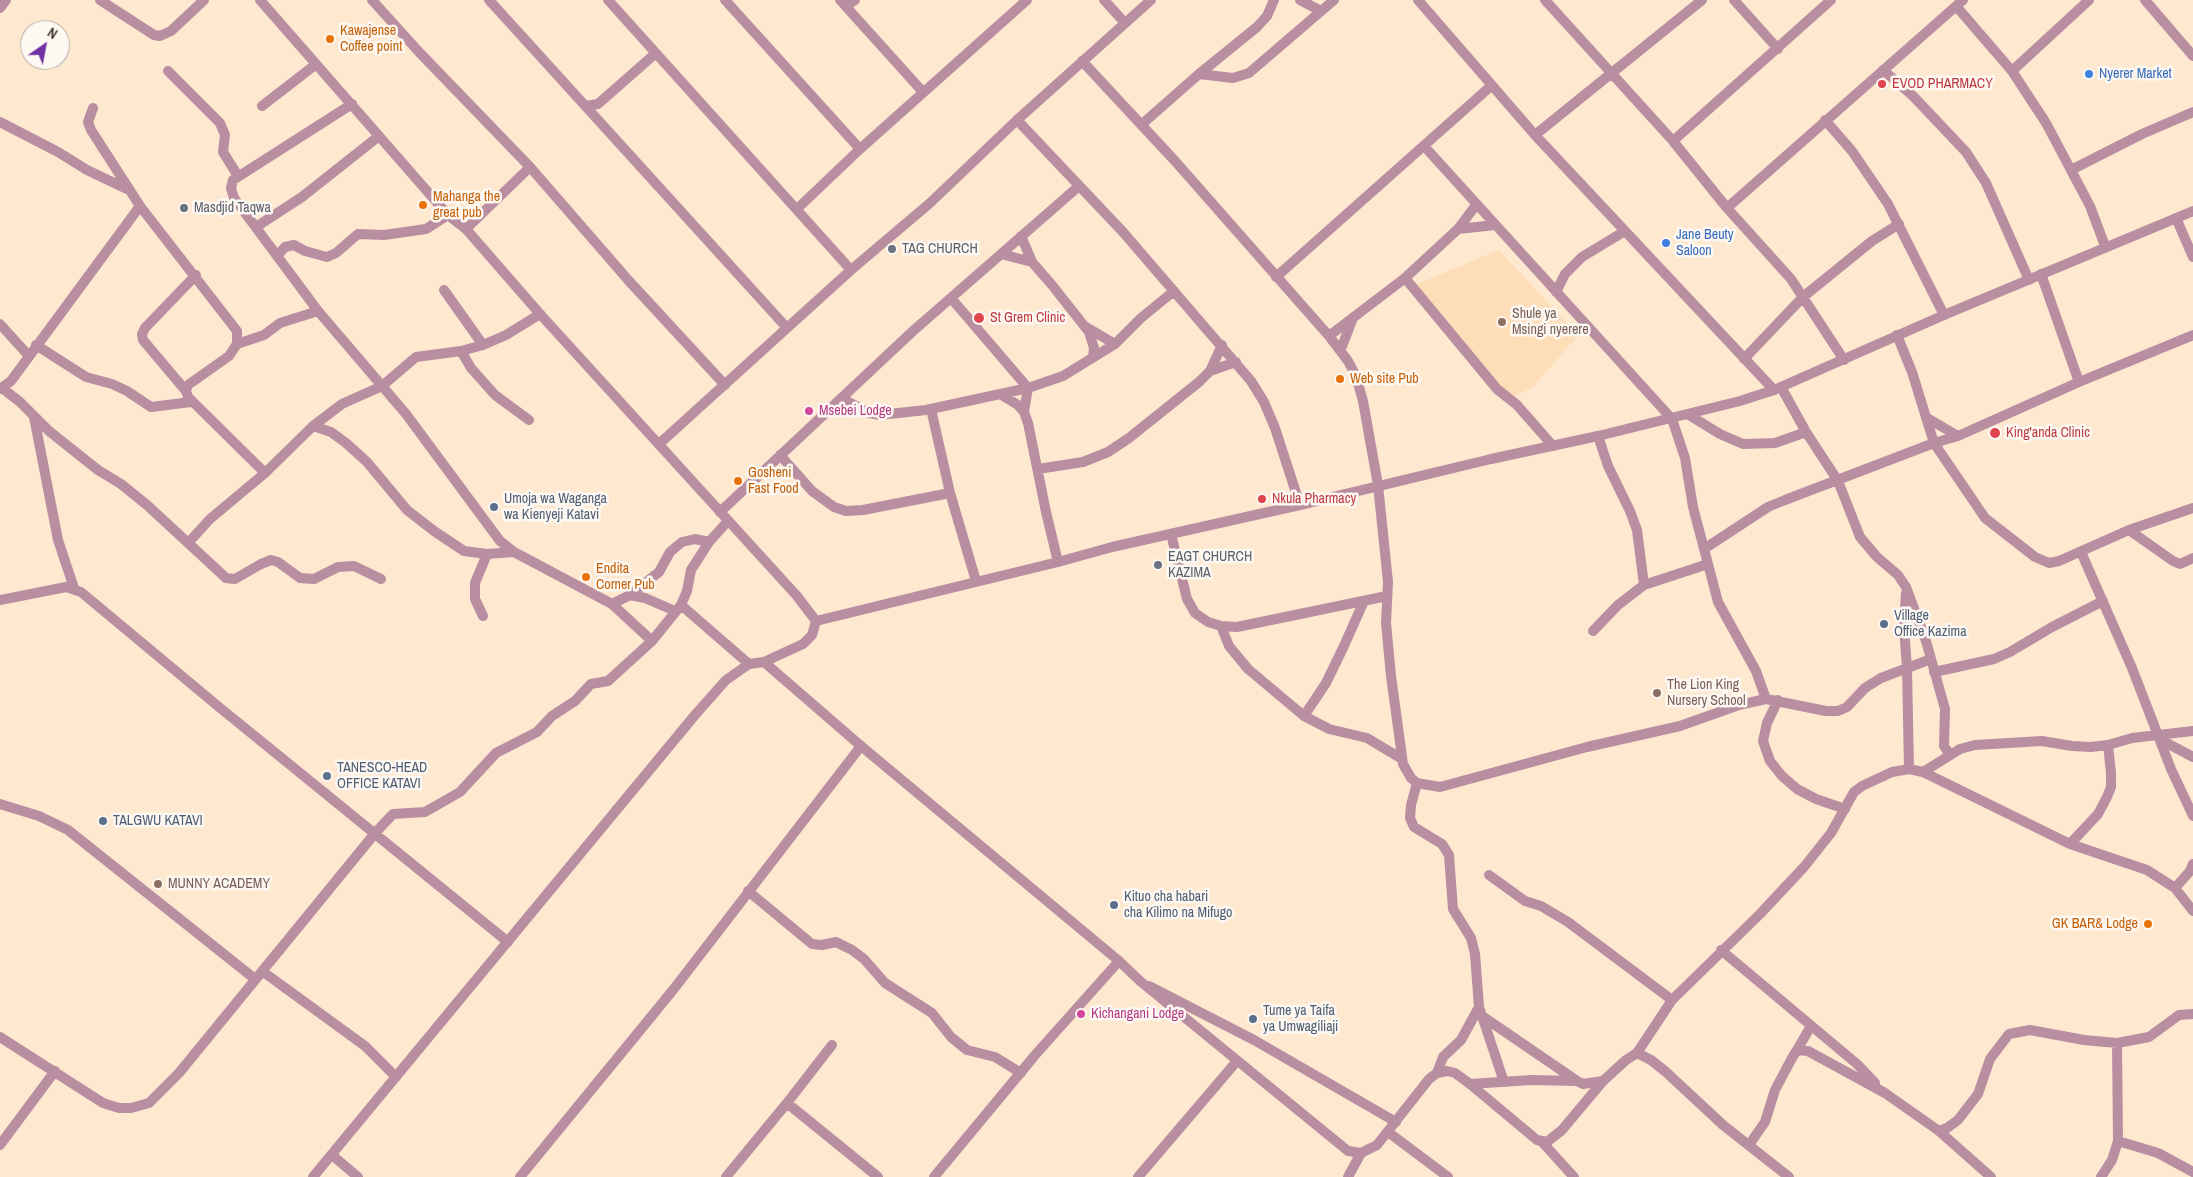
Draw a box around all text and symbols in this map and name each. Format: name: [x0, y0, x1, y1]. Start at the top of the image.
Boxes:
north arrow: [20, 20, 70, 70]
text: N: [44, 23, 61, 43]
place label: Kawajense Coffee point: [340, 23, 402, 56]
marker: Kawajense Coffee point: [324, 33, 336, 45]
place label: Nyerer Market: [2099, 66, 2172, 82]
marker: Nyerer Market: [2083, 68, 2095, 80]
place label: EVOD PHARMACY: [1892, 76, 1993, 92]
marker: EVOD PHARMACY: [1876, 78, 1888, 90]
place label: Mahanga the great pub: [433, 189, 500, 222]
marker: Mahanga the great pub: [417, 199, 429, 211]
place label: Masdjid Taqwa: [194, 200, 271, 216]
marker: Masdjid Taqwa: [178, 202, 190, 214]
place label: Jane Beuty Saloon: [1676, 227, 1733, 260]
marker: Jane Beuty Saloon: [1660, 237, 1672, 249]
place label: TAG CHURCH: [902, 241, 978, 257]
marker: TAG CHURCH: [886, 243, 898, 255]
place label: Shule ya Msingi nyerere: [1512, 306, 1589, 338]
place label: St Grem Clinic: [990, 310, 1065, 326]
marker: St Grem Clinic: [972, 311, 986, 325]
marker: Shule ya Msingi nyerere: [1496, 316, 1508, 328]
place label: Web site Pub: [1350, 371, 1419, 387]
marker: Web site Pub: [1334, 373, 1346, 385]
place label: Msebei Lodge: [819, 403, 892, 419]
marker: Msebei Lodge: [803, 405, 815, 417]
place label: King'anda Clinic: [2006, 425, 2090, 441]
marker: King'anda Clinic: [1988, 426, 2002, 440]
place label: Gosheni Fast Food: [748, 465, 799, 498]
marker: Gosheni Fast Food: [732, 475, 744, 487]
place label: Umoja wa Waganga wa Kienyeji Katavi: [504, 491, 607, 524]
place label: Nkula Pharmacy: [1272, 491, 1356, 507]
marker: Nkula Pharmacy: [1256, 493, 1268, 505]
marker: Umoja wa Waganga wa Kienyeji Katavi: [488, 501, 500, 513]
place label: EAGT CHURCH KAZIMA: [1168, 549, 1252, 582]
marker: EAGT CHURCH KAZIMA: [1152, 559, 1164, 571]
place label: Endita Corner Pub: [596, 561, 655, 594]
marker: Endita Corner Pub: [580, 571, 592, 583]
place label: Village Office Kazima: [1894, 608, 1967, 640]
marker: Village Office Kazima: [1878, 618, 1890, 630]
place label: The Lion King Nursery School: [1667, 677, 1745, 710]
marker: The Lion King Nursery School: [1651, 687, 1663, 699]
place label: TANESCO-HEAD OFFICE KATAVI: [337, 760, 427, 792]
marker: TANESCO-HEAD OFFICE KATAVI: [321, 770, 333, 782]
place label: TALGWU KATAVI: [113, 813, 203, 829]
marker: TALGWU KATAVI: [97, 815, 109, 827]
place label: MUNNY ACADEMY: [168, 876, 270, 892]
marker: MUNNY ACADEMY: [152, 878, 164, 890]
place label: Kituo cha habari cha Kilimo na Mifugo: [1124, 889, 1232, 922]
marker: Kituo cha habari cha Kilimo na Mifugo: [1108, 899, 1120, 911]
place label: GK BAR& Lodge: [2052, 916, 2138, 932]
marker: GK BAR& Lodge: [2142, 918, 2154, 930]
place label: Tume ya Taifa ya Umwagiliaji: [1263, 1003, 1338, 1036]
place label: Kichangani Lodge: [1091, 1006, 1184, 1022]
marker: Kichangani Lodge: [1075, 1008, 1087, 1020]
marker: Tume ya Taifa ya Umwagiliaji: [1247, 1013, 1259, 1025]

